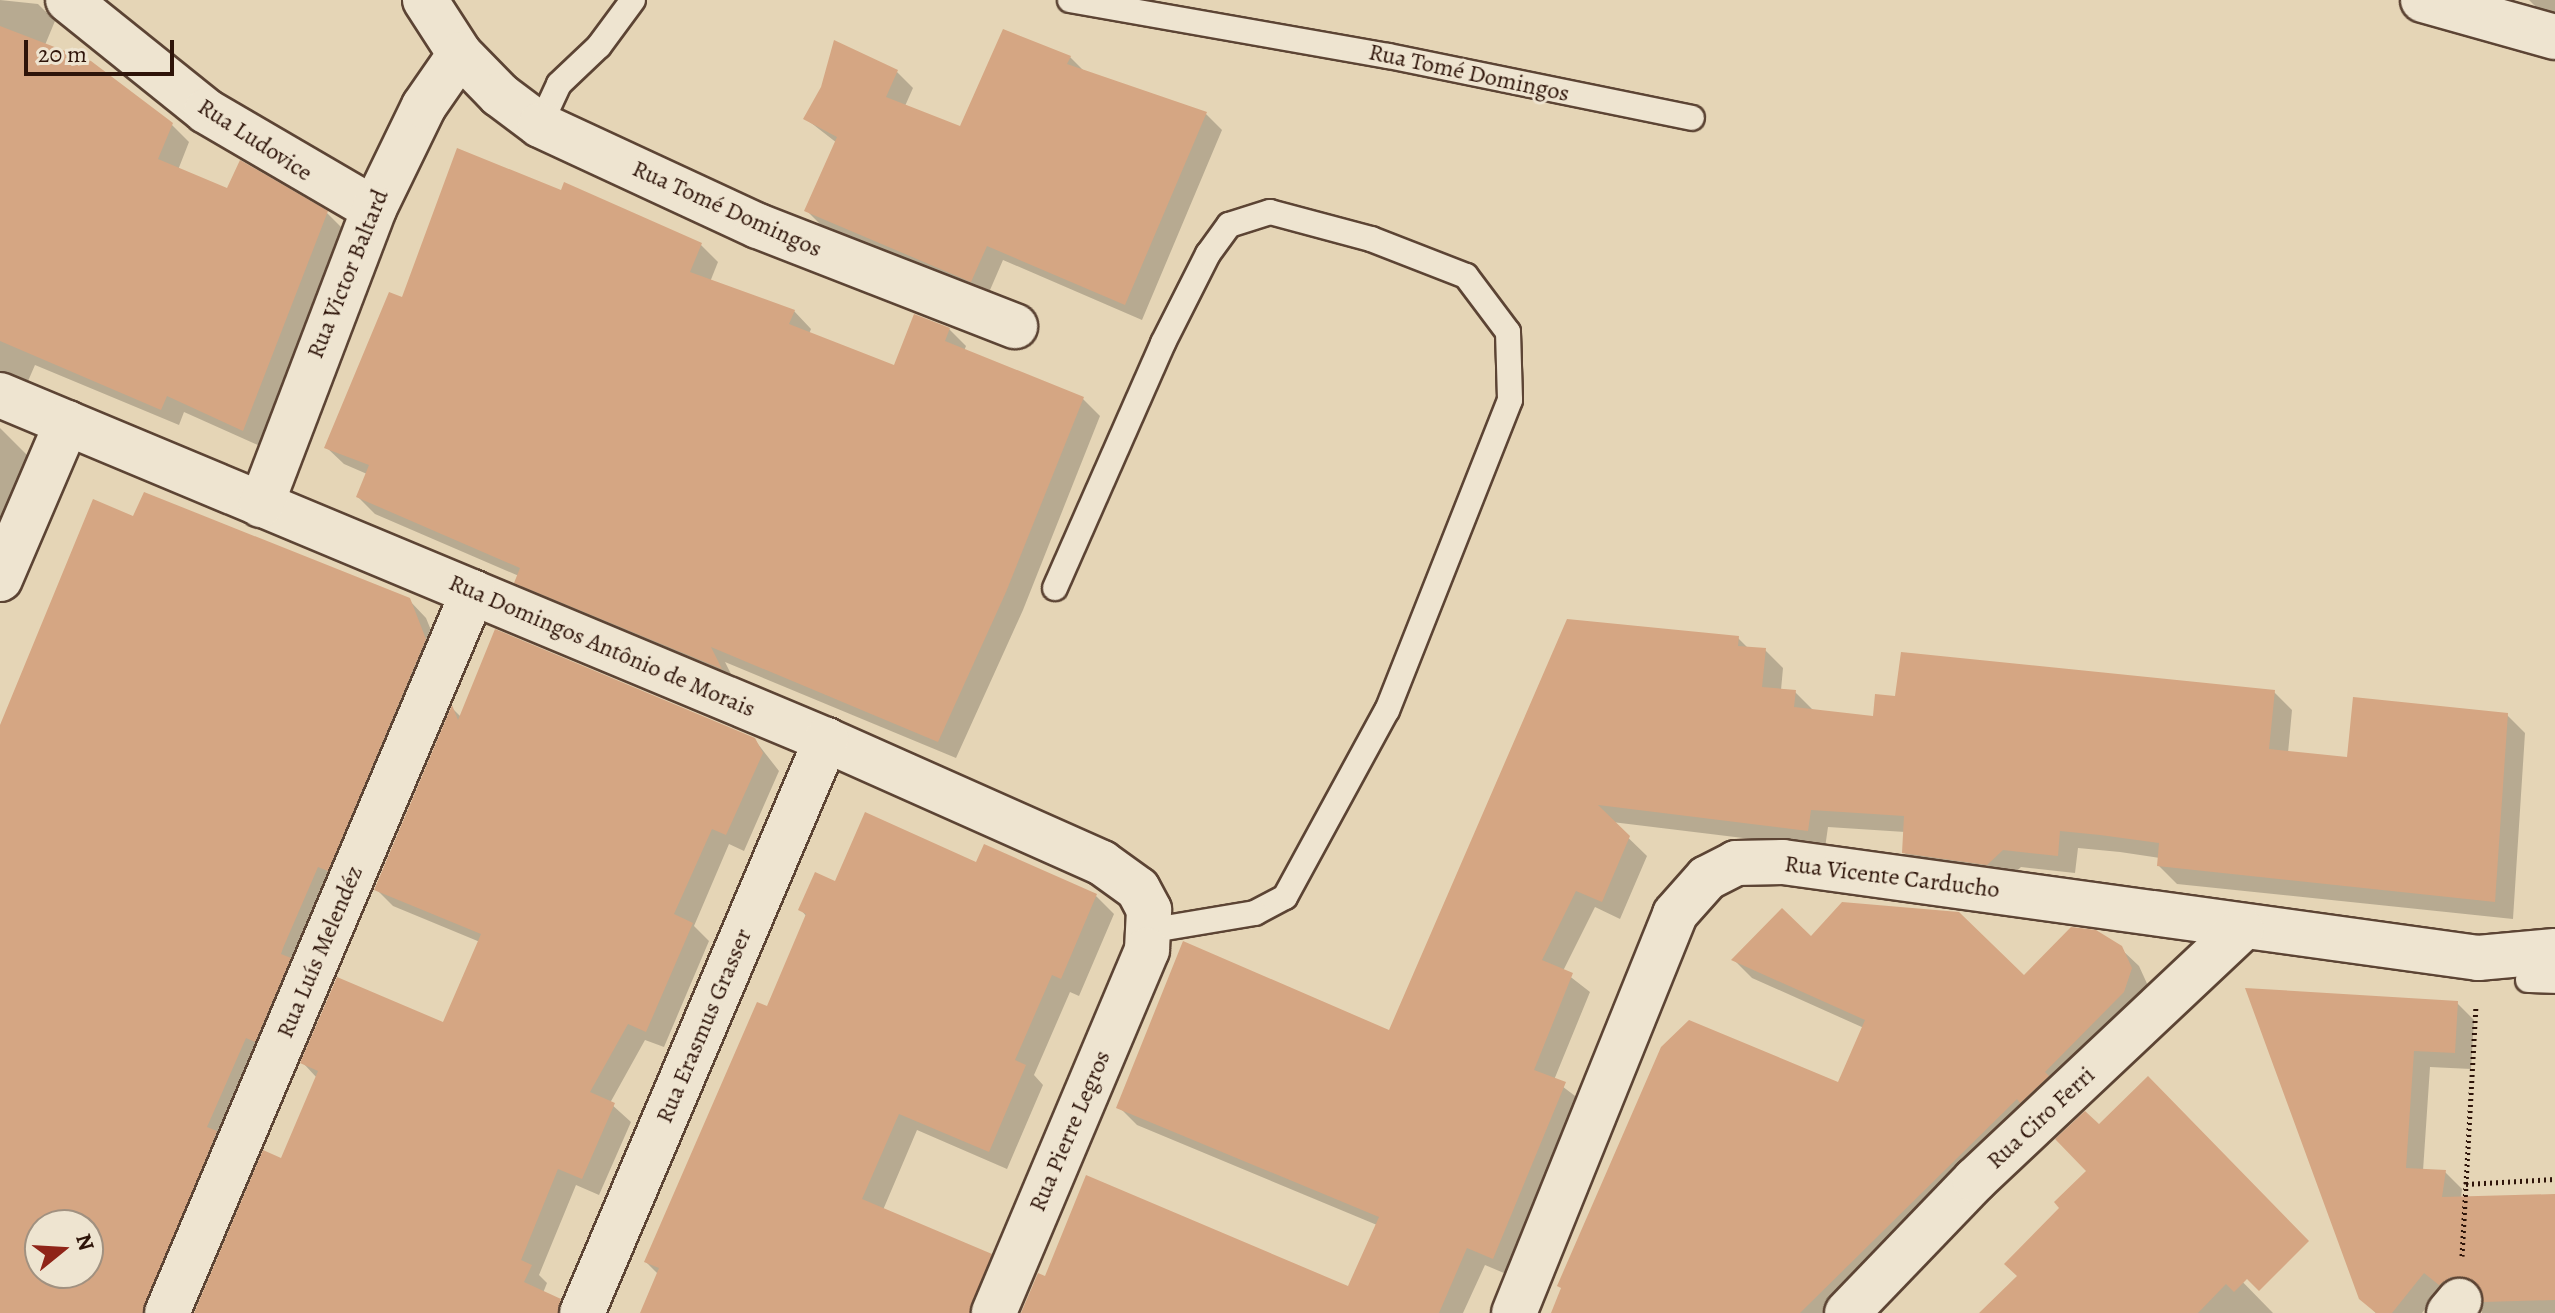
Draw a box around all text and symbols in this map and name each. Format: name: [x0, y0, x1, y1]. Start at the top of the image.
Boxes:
scale bar: [28, 24, 178, 74]
text: 20 m: [38, 38, 87, 70]
street label: Rua Tomé Domingos: [1366, 38, 1572, 108]
street label: Rua Ludovice: [192, 92, 318, 188]
street label: Rua Tomé Domingos: [628, 154, 826, 264]
street label: Rua Victor Baltard: [301, 185, 395, 363]
street label: Rua Domingos Antônio de Morais: [445, 568, 759, 724]
street label: Rua Vicente Carducho: [1783, 850, 2001, 904]
street label: Rua Luís Melendéz: [271, 862, 369, 1042]
street label: Rua Erasmus Grasser: [650, 924, 758, 1128]
street label: Rua Pierre Legros: [1023, 1046, 1117, 1216]
street label: Rua Ciro Ferri: [1981, 1061, 2101, 1175]
north arrow: [24, 1209, 104, 1289]
text: N: [68, 1230, 102, 1254]

